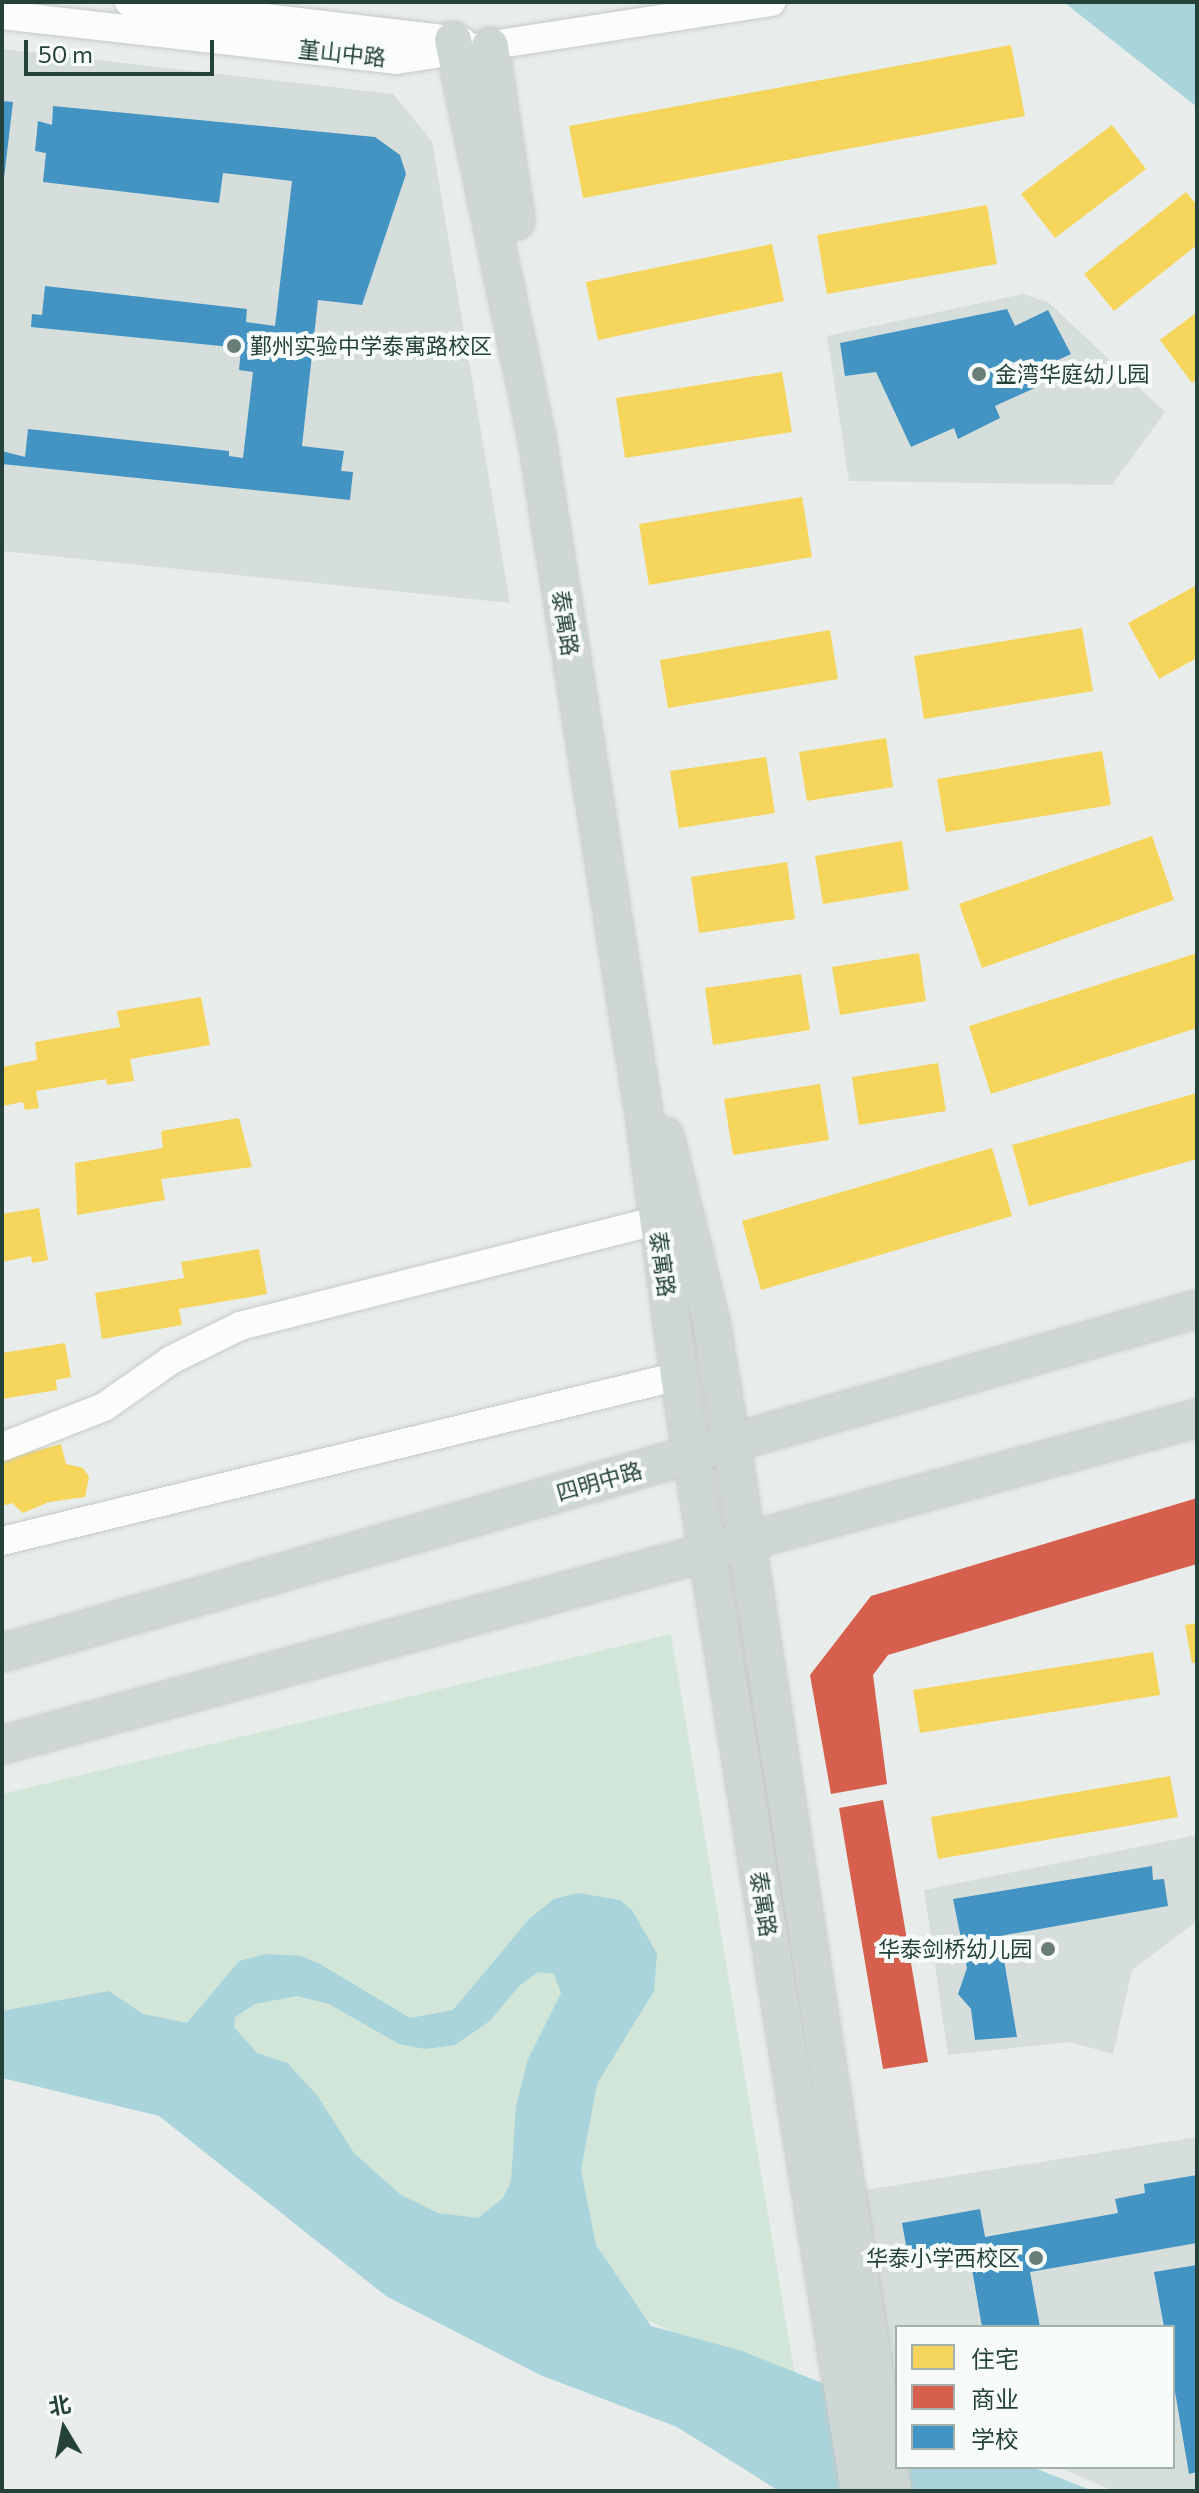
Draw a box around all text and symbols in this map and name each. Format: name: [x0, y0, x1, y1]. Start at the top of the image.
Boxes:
scale bar: [28, 24, 218, 74]
street label: 堇山中路: [297, 35, 387, 71]
text: 50 m: [38, 39, 93, 68]
place label: 鄞州实验中学泰寓路校区: [250, 333, 492, 359]
marker: 鄞州实验中学泰寓路校区: [225, 337, 243, 355]
place label: 金湾华庭幼儿园: [995, 361, 1149, 387]
marker: 金湾华庭幼儿园: [970, 365, 988, 383]
street label: 泰寓路: [548, 588, 584, 658]
street label: 泰寓路: [645, 1229, 681, 1299]
street label: 四明中路: [553, 1456, 645, 1506]
street label: 泰寓路: [746, 1869, 782, 1939]
place label: 华泰剑桥幼儿园: [878, 1936, 1032, 1962]
marker: 华泰剑桥幼儿园: [1039, 1940, 1057, 1958]
place label: 华泰小学西校区: [866, 2245, 1020, 2271]
marker: 华泰小学西校区: [1027, 2249, 1045, 2267]
legend: [895, 2325, 1175, 2469]
text: 住宅: [971, 2344, 1019, 2373]
text: 商业: [971, 2384, 1019, 2413]
north arrow: [24, 2389, 104, 2469]
text: 北: [47, 2390, 73, 2420]
text: 学校: [971, 2424, 1019, 2453]

